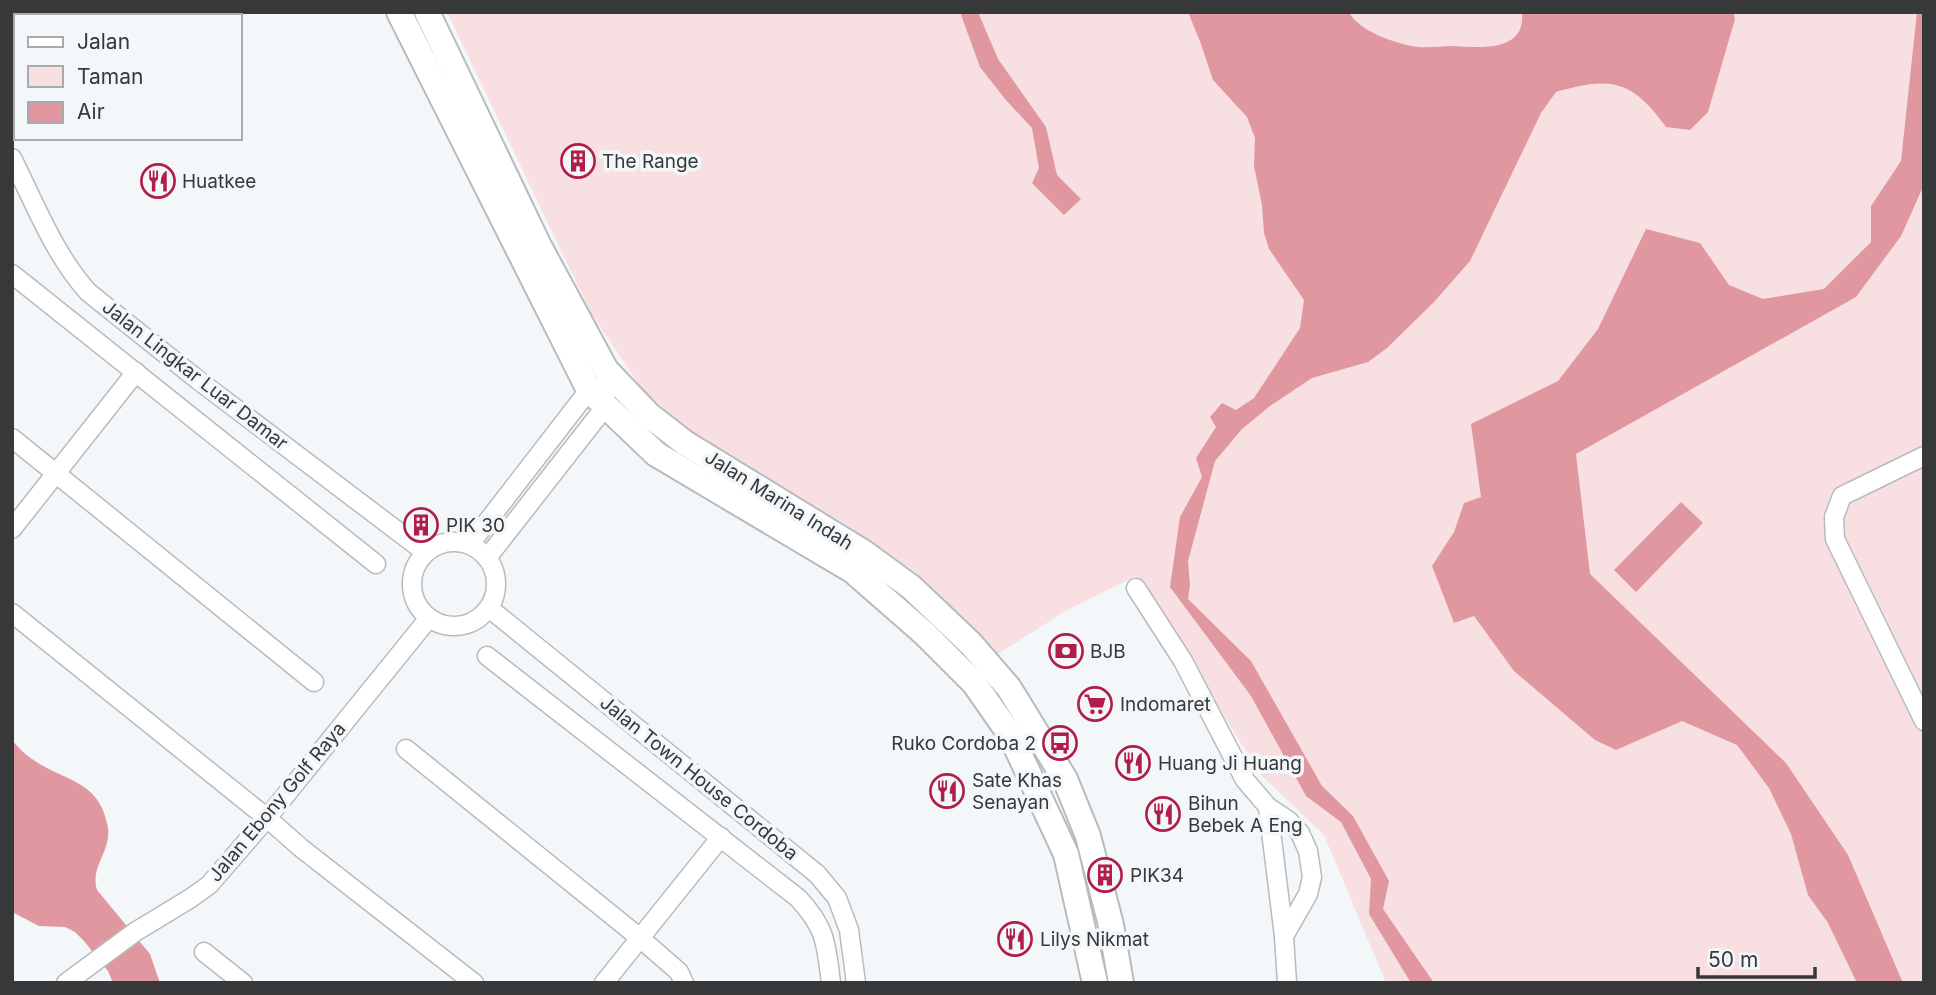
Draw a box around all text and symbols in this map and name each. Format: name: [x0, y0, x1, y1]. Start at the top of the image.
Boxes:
legend: [14, 14, 242, 140]
text: Jalan: [77, 29, 130, 54]
text: Taman: [77, 64, 143, 89]
text: Air: [77, 99, 105, 124]
building icon: The Range: [559, 142, 597, 180]
place label: The Range: [602, 150, 699, 173]
restaurant icon: Huatkee: [139, 162, 177, 200]
place label: Huatkee: [182, 170, 256, 193]
street label: Jalan Lingkar Luar Damar: [98, 295, 292, 455]
street label: Jalan Marina Indah: [701, 445, 857, 555]
building icon: PIK 30: [402, 506, 440, 544]
place label: PIK 30: [446, 514, 505, 537]
bank icon: BJB: [1047, 632, 1085, 670]
place label: BJB: [1090, 640, 1126, 663]
supermarket icon: Indomaret: [1076, 685, 1114, 723]
street label: Jalan Town House Cordoba: [595, 691, 803, 865]
place label: Indomaret: [1120, 693, 1211, 716]
street label: Jalan Ebony Golf Raya: [204, 718, 350, 886]
bus stop icon: Ruko Cordoba 2: [1041, 724, 1079, 762]
place label: Ruko Cordoba 2: [891, 732, 1036, 755]
restaurant icon: Huang Ji Huang: [1114, 744, 1152, 782]
place label: Huang Ji Huang: [1158, 752, 1302, 775]
place label: Sate Khas Senayan: [972, 769, 1062, 814]
restaurant icon: Sate Khas Senayan: [928, 772, 966, 810]
place label: Bihun Bebek A Eng: [1188, 792, 1303, 837]
restaurant icon: Bihun Bebek A Eng: [1144, 795, 1182, 833]
building icon: PIK34: [1086, 856, 1124, 894]
place label: PIK34: [1130, 864, 1184, 887]
restaurant icon: Lilys Nikmat: [996, 920, 1034, 958]
place label: Lilys Nikmat: [1040, 928, 1149, 951]
scale bar: [1698, 936, 1815, 980]
text: 50 m: [1708, 947, 1758, 972]

